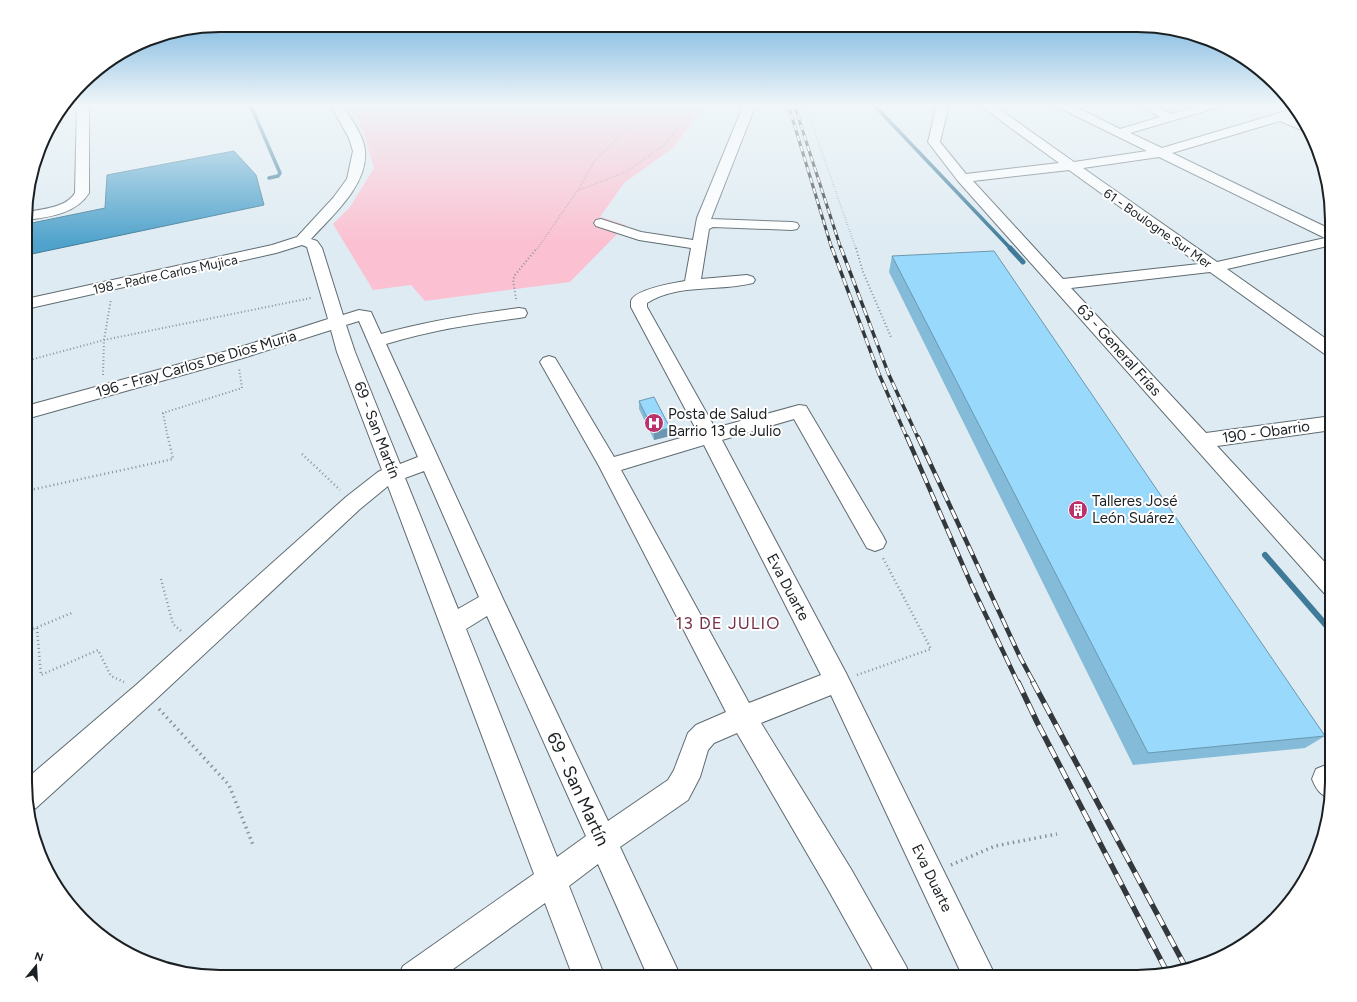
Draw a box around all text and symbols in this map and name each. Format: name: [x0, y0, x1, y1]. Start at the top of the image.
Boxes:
street label: 61 - Boulogne Sur Mer: [1101, 185, 1215, 272]
street label: 198 - Padre Carlos Mujica: [91, 252, 239, 297]
street label: 63 - General Frías: [1073, 300, 1165, 400]
street label: 196 - Fray Carlos De Dios Muria: [94, 327, 298, 401]
street label: 69 - San Martín: [350, 379, 404, 481]
place label: Posta de Salud Barrio 13 de Julio: [668, 405, 781, 440]
hospital icon: Posta de Salud Barrio 13 de Julio: [643, 412, 665, 434]
street label: 190 - Obarrio: [1221, 417, 1311, 447]
place label: Talleres José León Suárez: [1092, 492, 1177, 527]
building icon: Talleres José León Suárez: [1067, 499, 1089, 521]
street label: Eva Duarte: [763, 551, 813, 623]
district label: 13 DE JULIO: [676, 613, 780, 633]
street label: 69 - San Martín: [542, 729, 614, 849]
street label: Eva Duarte: [908, 841, 956, 915]
north arrow: [16, 946, 56, 986]
text: N: [33, 949, 45, 964]

